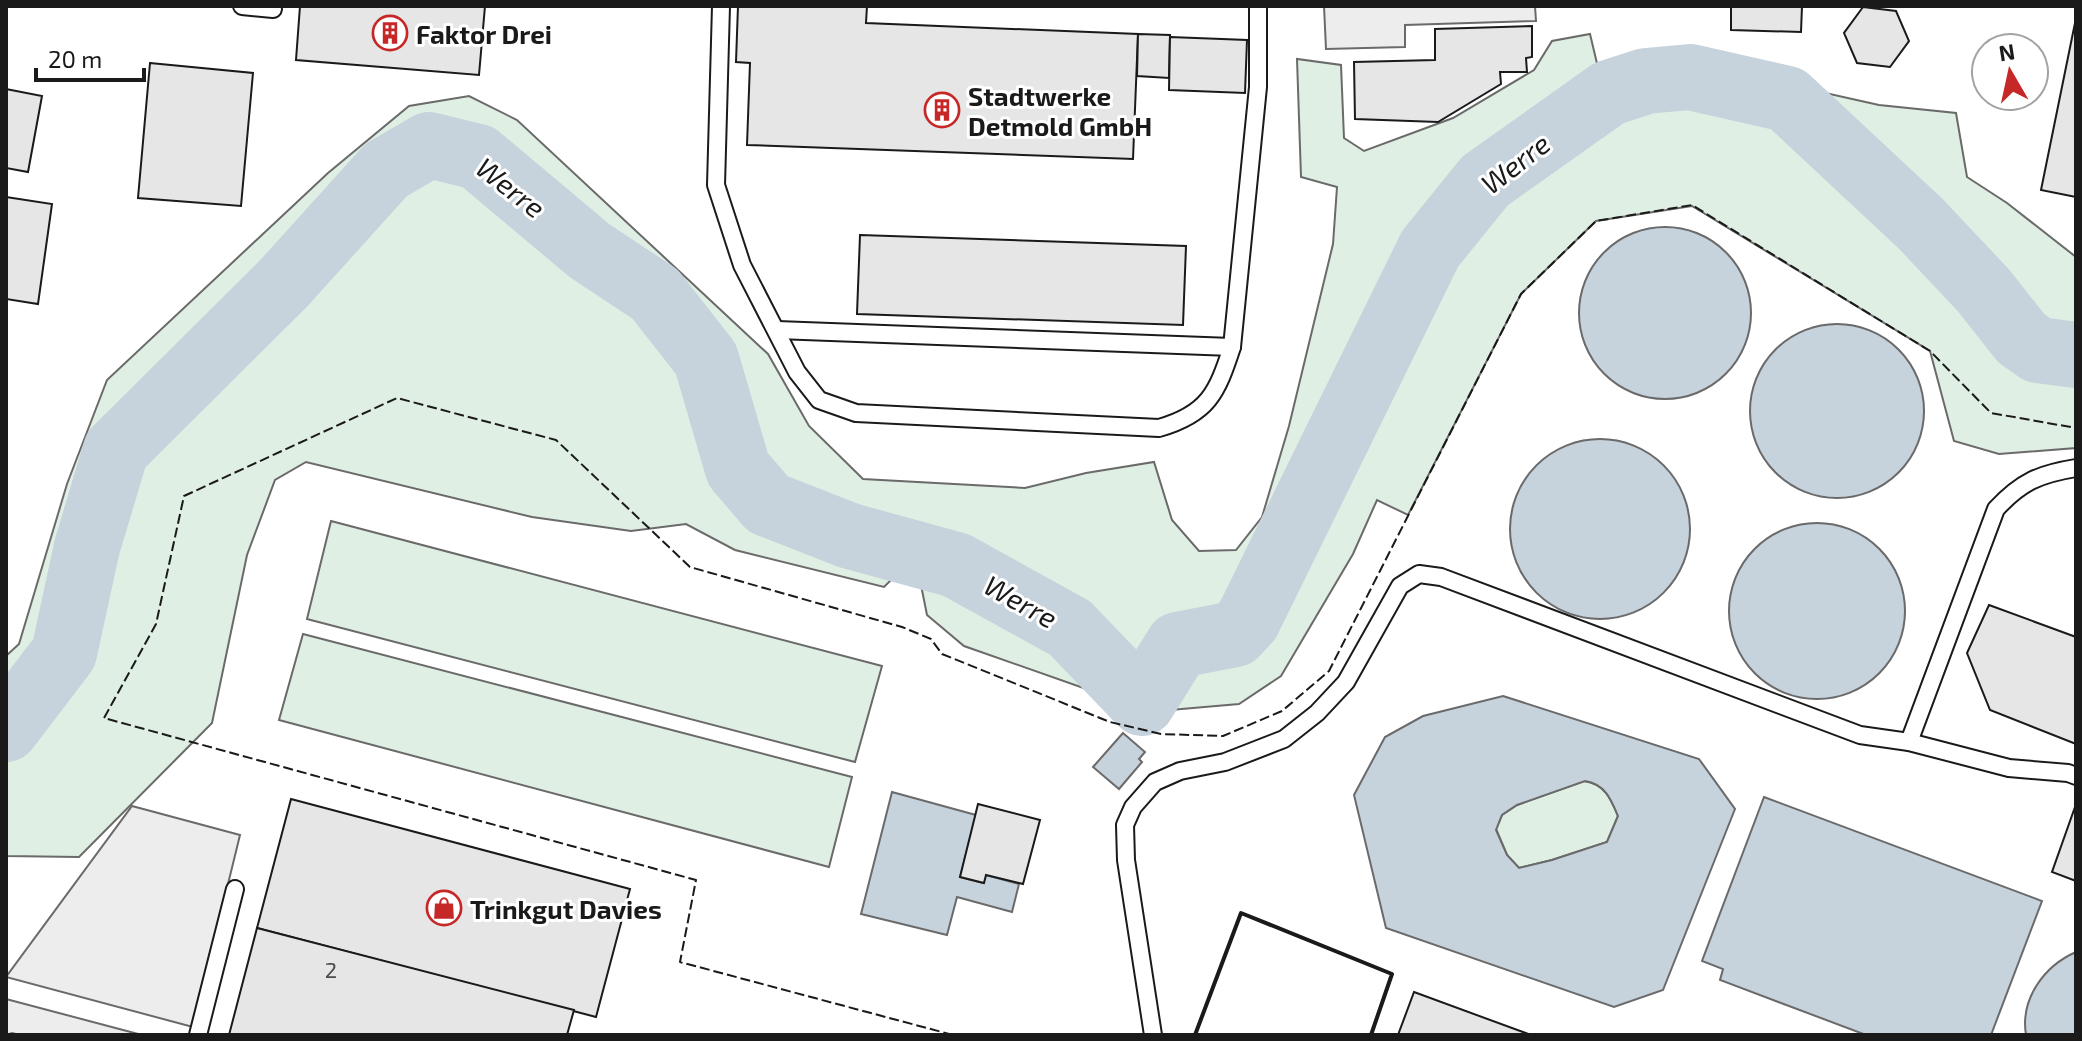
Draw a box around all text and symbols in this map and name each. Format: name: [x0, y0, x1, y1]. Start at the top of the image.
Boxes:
building icon: Faktor Drei: [371, 14, 409, 52]
place label: Faktor Drei: [416, 18, 552, 49]
scale bar: [36, 32, 144, 82]
north arrow: [1970, 32, 2050, 112]
text: N: [1997, 37, 2017, 65]
text: 20 m: [48, 44, 102, 73]
place label: Stadtwerke Detmold GmbH: [968, 80, 1152, 141]
building icon: Stadtwerke Detmold GmbH: [923, 91, 961, 129]
water label: Werre: [1474, 126, 1556, 200]
water label: Werre: [470, 150, 552, 224]
water label: Werre: [979, 567, 1063, 635]
shop icon: Trinkgut Davies: [425, 889, 463, 927]
place label: Trinkgut Davies: [470, 893, 662, 924]
house number: 2: [325, 956, 337, 982]

